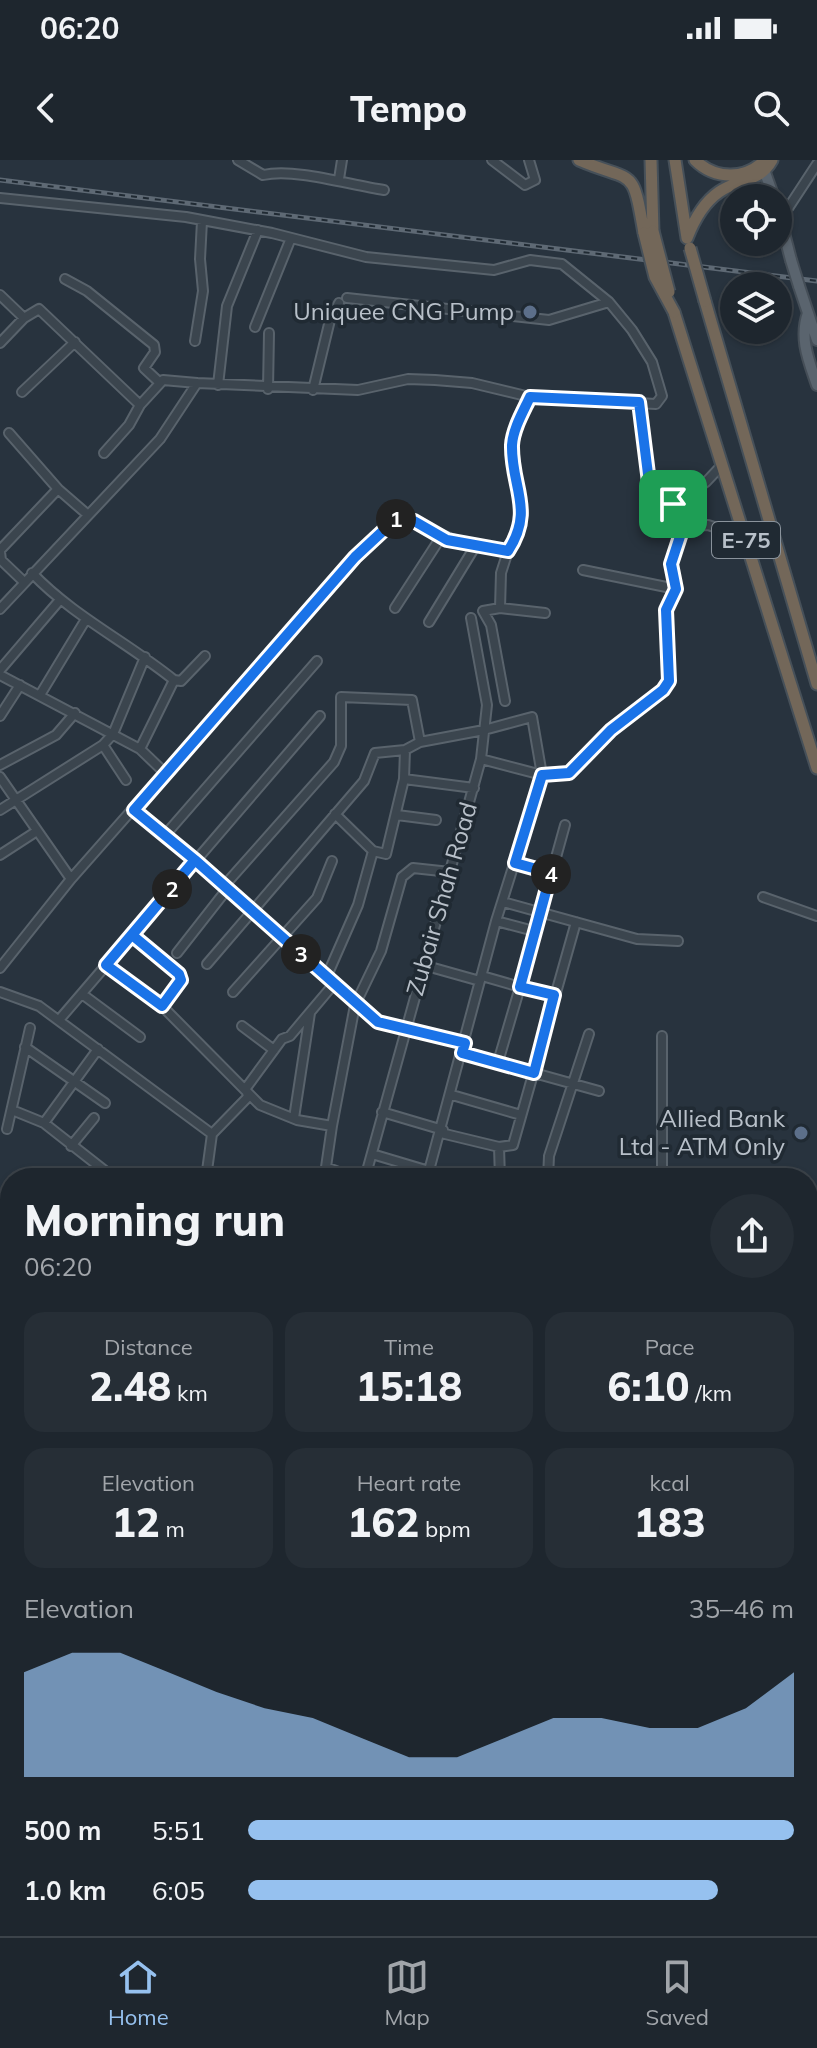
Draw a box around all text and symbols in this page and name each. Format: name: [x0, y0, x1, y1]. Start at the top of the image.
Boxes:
text: 06:20: [40, 9, 119, 47]
icon: back: [24, 86, 68, 130]
text: Tempo: [350, 86, 467, 131]
icon: search: [749, 86, 793, 130]
map controls: [720, 184, 792, 344]
button: locate: [720, 184, 792, 256]
button: layers: [720, 272, 792, 344]
place label: Uniquee CNG Pump: [293, 296, 514, 326]
marker: Uniquee CNG Pump: [521, 303, 539, 321]
pin: [639, 470, 707, 538]
icon: arrive: [651, 482, 695, 526]
pin: 1: [376, 499, 416, 539]
text: 1: [389, 505, 403, 533]
road number: E-75: [712, 522, 780, 558]
street label: Zubair Shah Road: [399, 798, 483, 999]
pin: 4: [531, 854, 571, 894]
text: 4: [544, 860, 558, 888]
pin: 2: [152, 869, 192, 909]
text: 2: [165, 875, 179, 903]
pin: 3: [281, 934, 321, 974]
text: 3: [294, 940, 308, 968]
place label: Allied Bank Ltd - ATM Only: [619, 1103, 786, 1161]
marker: Allied Bank Ltd - ATM Only: [792, 1124, 810, 1142]
text: Morning run: [24, 1192, 285, 1247]
button: share: [710, 1194, 794, 1278]
text: 06:20: [24, 1250, 92, 1283]
text: Distance: [104, 1333, 193, 1361]
text: Time: [384, 1333, 434, 1361]
text: Pace: [645, 1333, 694, 1361]
text: 2.48: [89, 1361, 171, 1411]
text: 15:18: [356, 1361, 462, 1411]
text: 6:10: [607, 1361, 690, 1411]
text: km: [171, 1379, 208, 1407]
text: /km: [690, 1379, 732, 1407]
text: Elevation: [102, 1469, 195, 1497]
text: Heart rate: [357, 1469, 461, 1497]
text: kcal: [650, 1469, 690, 1497]
text: 12: [112, 1497, 160, 1547]
text: 162: [347, 1497, 419, 1547]
text: 183: [634, 1497, 706, 1547]
text: m: [160, 1515, 185, 1543]
text: bpm: [419, 1515, 471, 1543]
text: Elevation: [24, 1592, 134, 1625]
text: 35–46 m: [689, 1592, 794, 1625]
text: 500 m: [24, 1814, 101, 1847]
text: 5:51: [152, 1814, 205, 1847]
text: 1.0 km: [24, 1874, 107, 1907]
text: 6:05: [152, 1874, 205, 1907]
tab: Home: [108, 1955, 169, 2031]
tab: Map: [384, 1955, 430, 2031]
tab: Saved: [646, 1955, 709, 2031]

